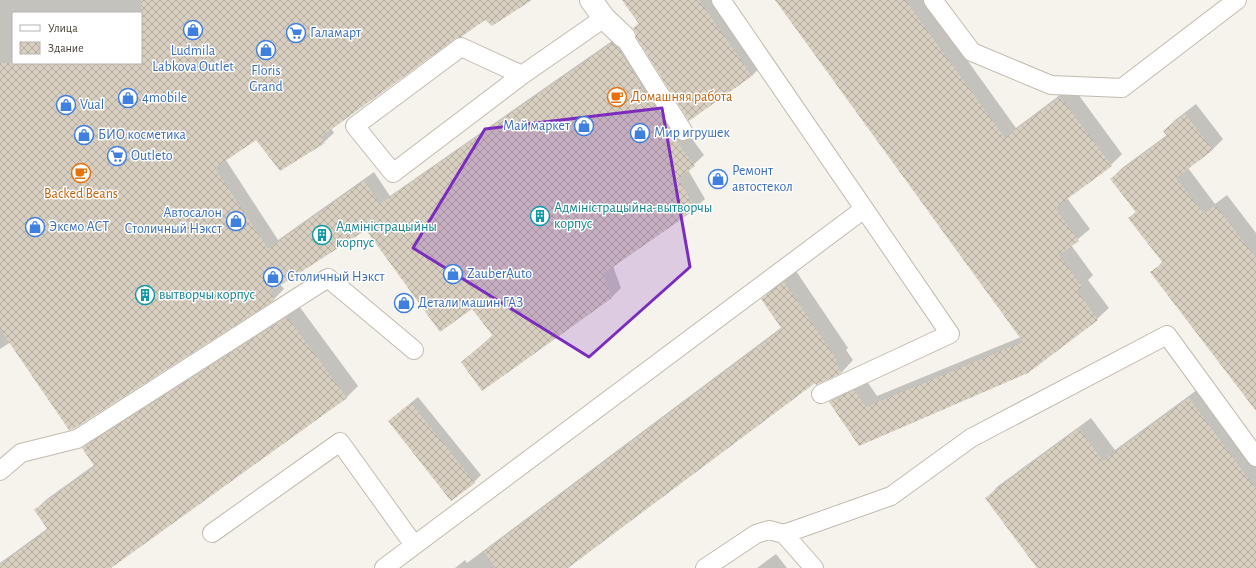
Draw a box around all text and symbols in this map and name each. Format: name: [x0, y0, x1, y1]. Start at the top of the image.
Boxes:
legend: [12, 12, 142, 64]
shop icon: Ludmila Labkova Outlet: [182, 19, 204, 41]
text: Улица: [48, 22, 78, 34]
supermarket icon: Галамарт: [285, 22, 307, 44]
place label: Галамарт: [310, 26, 362, 40]
shop icon: Floris Grand: [255, 39, 277, 61]
text: Здание: [48, 42, 84, 54]
place label: Ludmila Labkova Outlet: [152, 44, 234, 74]
place label: Floris Grand: [249, 64, 283, 94]
cafe icon: Домашняя работа: [606, 86, 628, 108]
shop icon: 4mobile: [117, 87, 139, 109]
place label: Домашняя работа: [631, 90, 733, 104]
place label: 4mobile: [142, 91, 187, 105]
shop icon: Vual: [55, 94, 77, 116]
place label: Vual: [80, 98, 104, 112]
shop icon: Май маркет: [573, 115, 595, 137]
place label: Май маркет: [503, 119, 571, 133]
shop icon: Мир игрушек: [629, 122, 651, 144]
shop icon: БИО косметика: [73, 124, 95, 146]
place label: Мир игрушек: [654, 126, 731, 140]
place label: БИО косметика: [98, 128, 186, 142]
supermarket icon: Outleto: [106, 145, 128, 167]
place label: Outleto: [131, 149, 173, 163]
cafe icon: Backed Beans: [70, 162, 92, 184]
place label: Ремонт автостекол: [732, 164, 793, 194]
shop icon: Ремонт автостекол: [707, 168, 729, 190]
place label: Backed Beans: [44, 187, 118, 201]
place label: Адміністрацыйна-вытворчы корпус: [554, 201, 712, 231]
building icon: Адміністрацыйна-вытворчы корпус: [529, 205, 551, 227]
place label: Автосалон Столичный Нэкст: [124, 206, 223, 236]
shop icon: Автосалон Столичный Нэкст: [225, 210, 247, 232]
shop icon: Эксмо АСТ: [24, 216, 46, 238]
place label: Эксмо АСТ: [49, 220, 109, 234]
place label: Адміністрацыйны корпус: [336, 220, 437, 250]
building icon: Адміністрацыйны корпус: [311, 224, 333, 246]
shop icon: ZauberAuto: [442, 263, 464, 285]
shop icon: Столичный Нэкст: [262, 266, 284, 288]
place label: ZauberAuto: [467, 267, 532, 281]
place label: Столичный Нэкст: [287, 270, 386, 284]
building icon: вытворчы корпус: [134, 284, 156, 306]
place label: вытворчы корпус: [159, 288, 255, 302]
shop icon: Детали машин ГАЗ: [393, 292, 415, 314]
place label: Детали машин ГАЗ: [418, 296, 523, 310]

